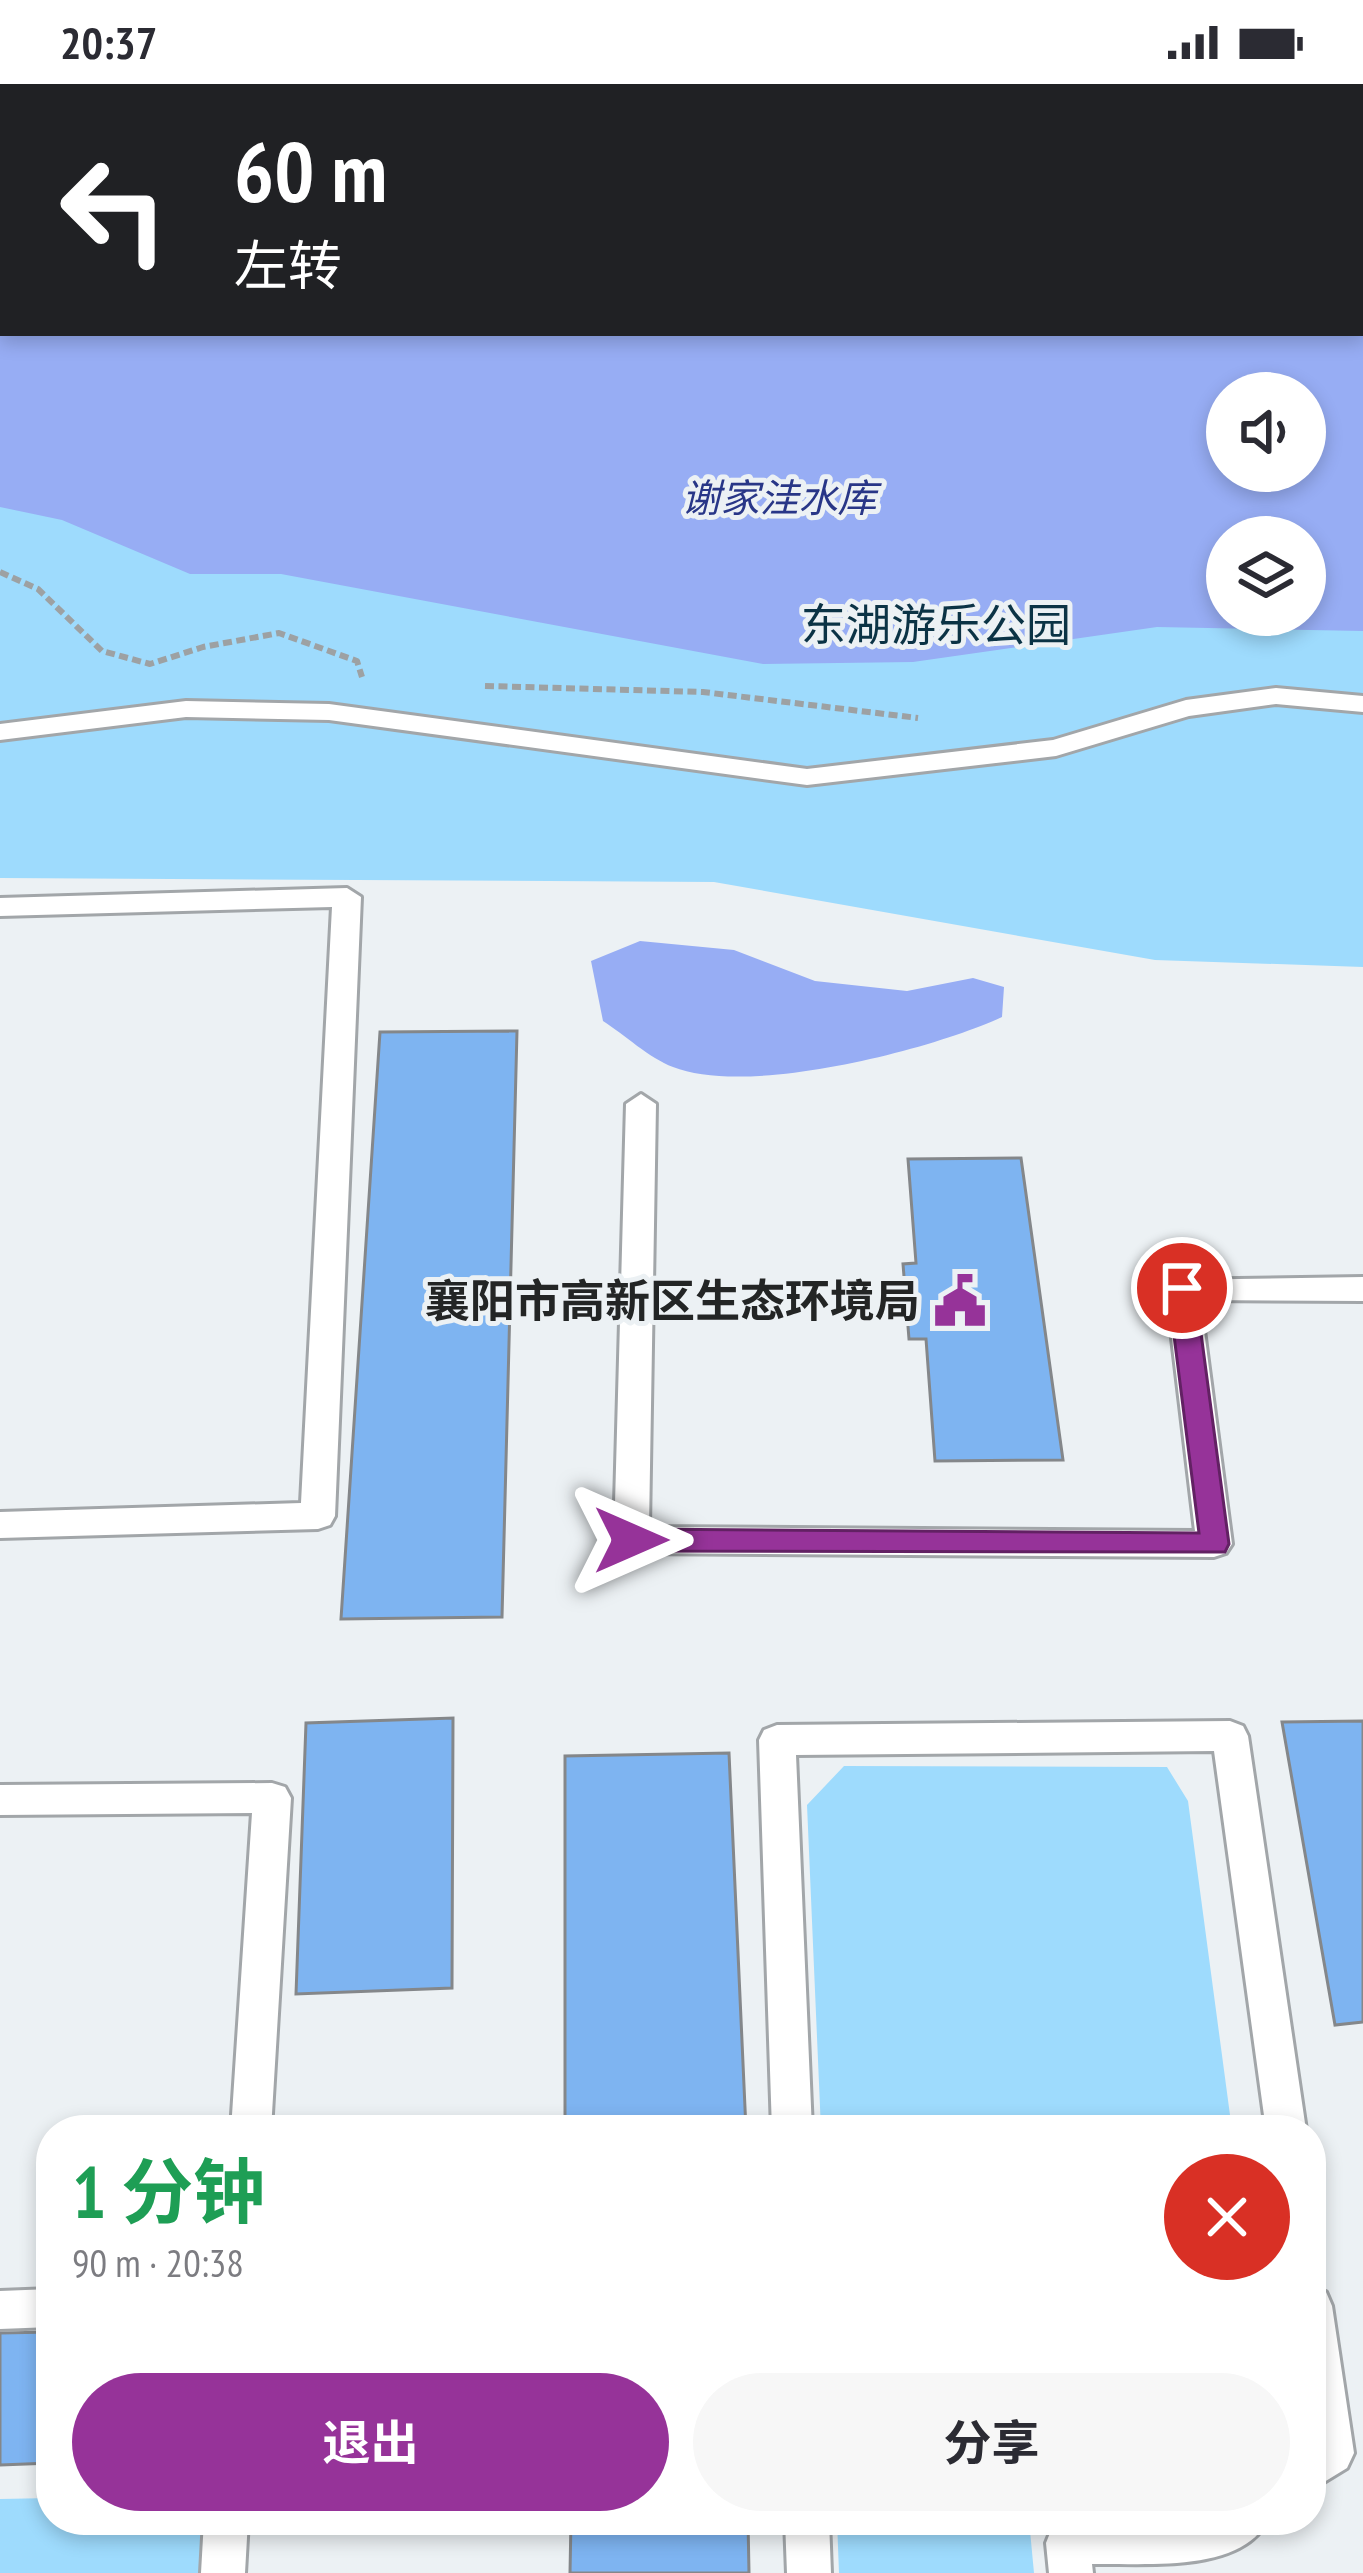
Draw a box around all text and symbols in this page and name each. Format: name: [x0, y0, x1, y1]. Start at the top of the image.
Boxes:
text: 20:37: [60, 13, 157, 71]
text: 60 m: [234, 116, 387, 225]
icon: left: [36, 132, 192, 288]
text: 左转: [234, 230, 342, 300]
map controls: [1206, 372, 1326, 636]
button: sound: [1206, 372, 1326, 492]
water label: 谢家洼水库: [681, 472, 882, 523]
button: layers: [1206, 516, 1326, 636]
park label: 东湖游乐公园: [801, 595, 1071, 653]
pin: [1131, 1237, 1233, 1339]
icon: arrive: [1149, 1255, 1215, 1321]
place label: 襄阳市高新区生态环境局: [425, 1271, 920, 1329]
public building icon: 襄阳市高新区生态环境局: [931, 1272, 989, 1330]
position arrow: [568, 1477, 694, 1603]
text: 1 分钟: [72, 2145, 265, 2238]
button: close: [1164, 2154, 1290, 2280]
text: 90 m · 20:38: [72, 2237, 244, 2288]
button: 退出: [72, 2373, 669, 2511]
button: 分享: [693, 2373, 1290, 2511]

